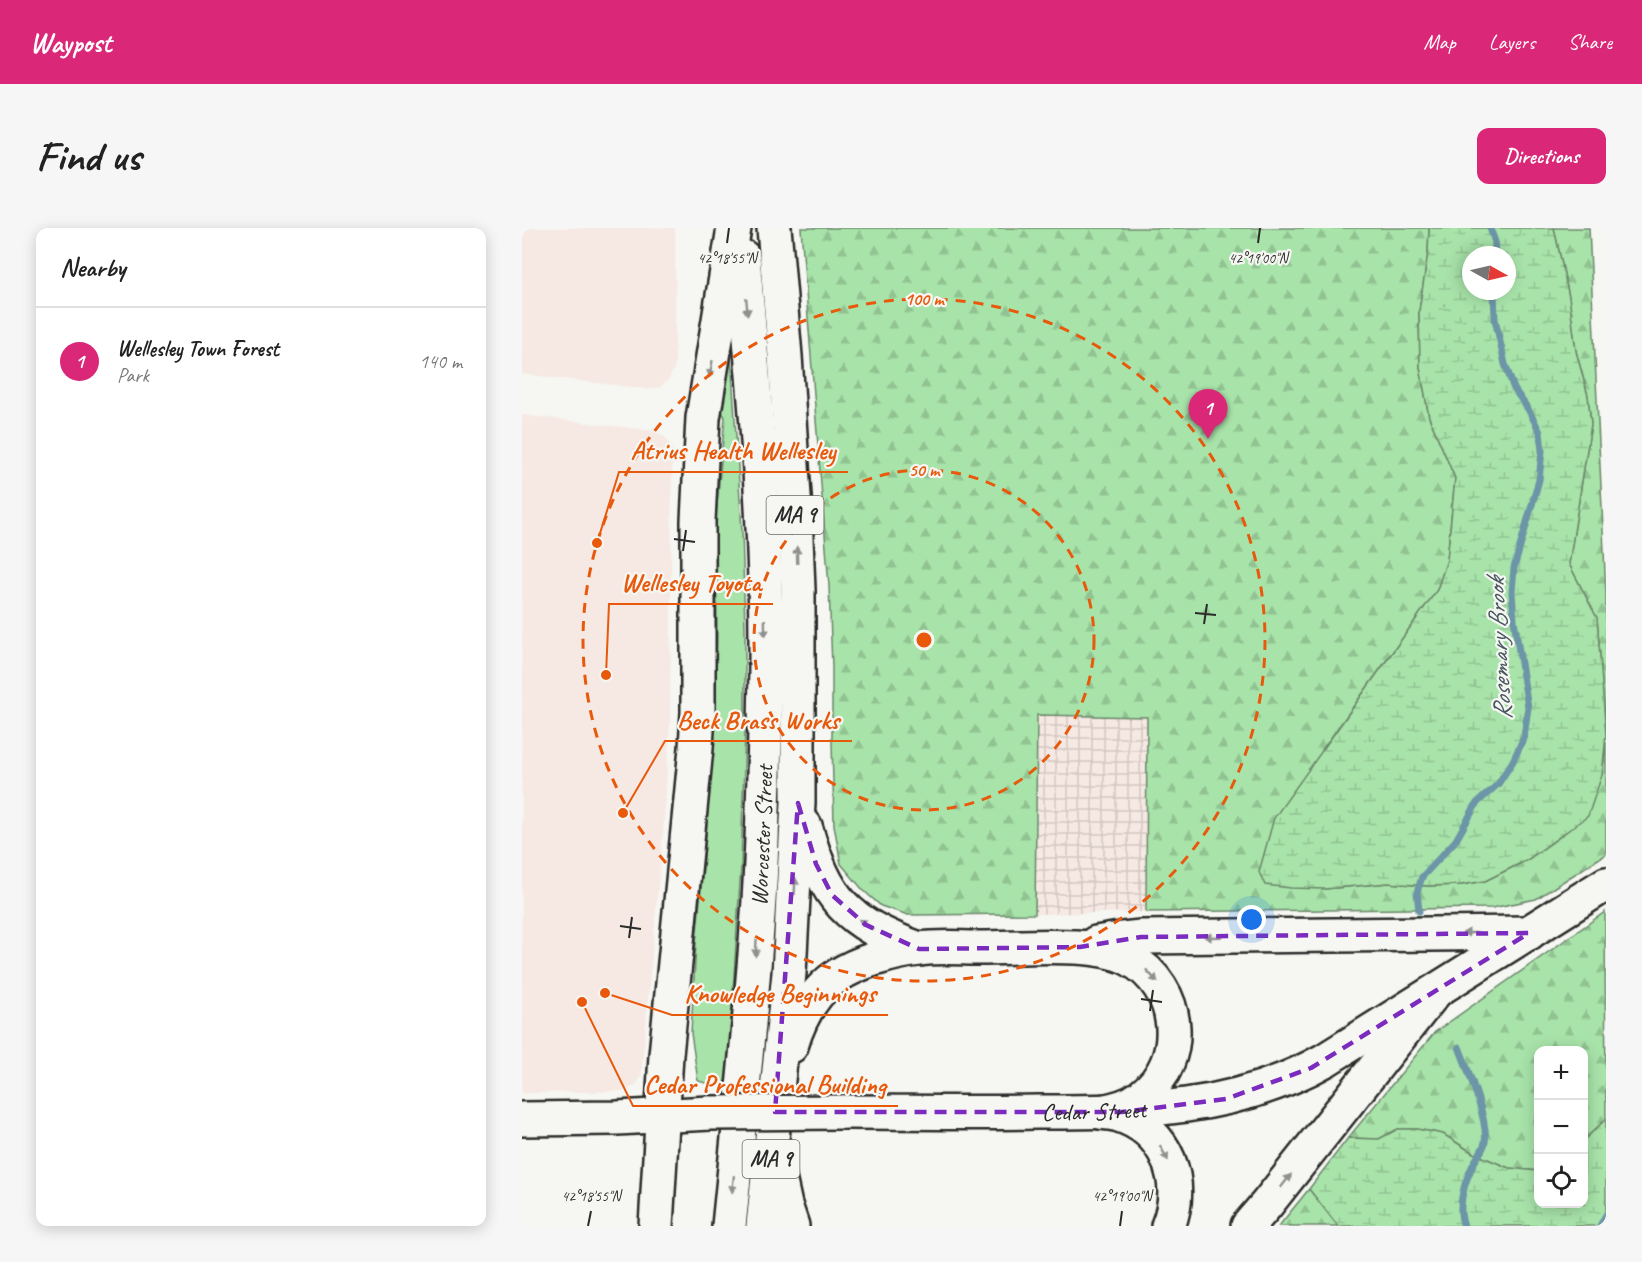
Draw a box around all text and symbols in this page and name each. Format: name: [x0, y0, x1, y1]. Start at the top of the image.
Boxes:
text: Waypost: [30, 25, 111, 60]
text: Map: [1423, 29, 1456, 55]
text: Layers: [1489, 29, 1535, 55]
text: Share: [1568, 29, 1612, 55]
button: Directions: [1477, 128, 1606, 184]
text: Find us: [36, 130, 141, 183]
north arrow: [1462, 246, 1516, 300]
text: 42°18'55"N: [697, 249, 760, 268]
text: 42°19'00"N: [1228, 249, 1291, 268]
text: Nearby: [60, 251, 125, 284]
text: 100 m: [905, 288, 945, 310]
one-way arrow: [742, 298, 752, 317]
text: Wellesley Town Forest: [117, 335, 279, 363]
text: 1: [75, 349, 84, 374]
text: 140 m: [419, 349, 462, 374]
one-way arrow: [706, 359, 715, 378]
text: Park: [117, 363, 149, 388]
pin: 1: [1188, 390, 1228, 439]
callout: Atrius Health Wellesley: [619, 428, 848, 472]
text: Atrius Health Wellesley: [631, 434, 838, 467]
text: 50 m: [909, 459, 941, 481]
road number: MA 9: [766, 496, 824, 534]
one-way arrow: [792, 546, 801, 565]
callout: Wellesley Toyota: [609, 560, 773, 604]
text: Wellesley Toyota: [621, 566, 763, 599]
water label: Rosemary Brook: [1479, 572, 1519, 721]
one-way arrow: [760, 618, 770, 637]
centre of rings: [914, 630, 934, 650]
callout: Beck Brass Works: [665, 697, 852, 741]
text: Beck Brass Works: [677, 704, 842, 737]
street label: Worcester Street: [744, 763, 779, 907]
one-way arrow: [790, 877, 799, 896]
your location: [1237, 905, 1266, 934]
one-way arrow: [858, 919, 874, 930]
one-way arrow: [1461, 928, 1480, 938]
one-way arrow: [1203, 932, 1222, 941]
one-way arrow: [751, 939, 760, 958]
one-way arrow: [1145, 969, 1159, 984]
callout: Knowledge Beginnings: [672, 971, 888, 1015]
text: Knowledge Beginnings: [684, 977, 879, 1010]
map controls: [1534, 1046, 1588, 1208]
button: +: [1534, 1046, 1588, 1100]
callout: Cedar Professional Building: [633, 1062, 898, 1106]
text: Cedar Professional Building: [644, 1068, 889, 1101]
street label: Cedar Street: [1042, 1094, 1149, 1127]
button: −: [1534, 1100, 1588, 1154]
road number: MA 9: [742, 1140, 800, 1178]
one-way arrow: [1159, 1145, 1169, 1162]
button: locate: [1534, 1154, 1588, 1208]
one-way arrow: [1279, 1173, 1292, 1189]
one-way arrow: [728, 1175, 738, 1194]
text: 42°18'55"N: [561, 1187, 624, 1206]
text: 42°19'00"N: [1092, 1187, 1155, 1206]

